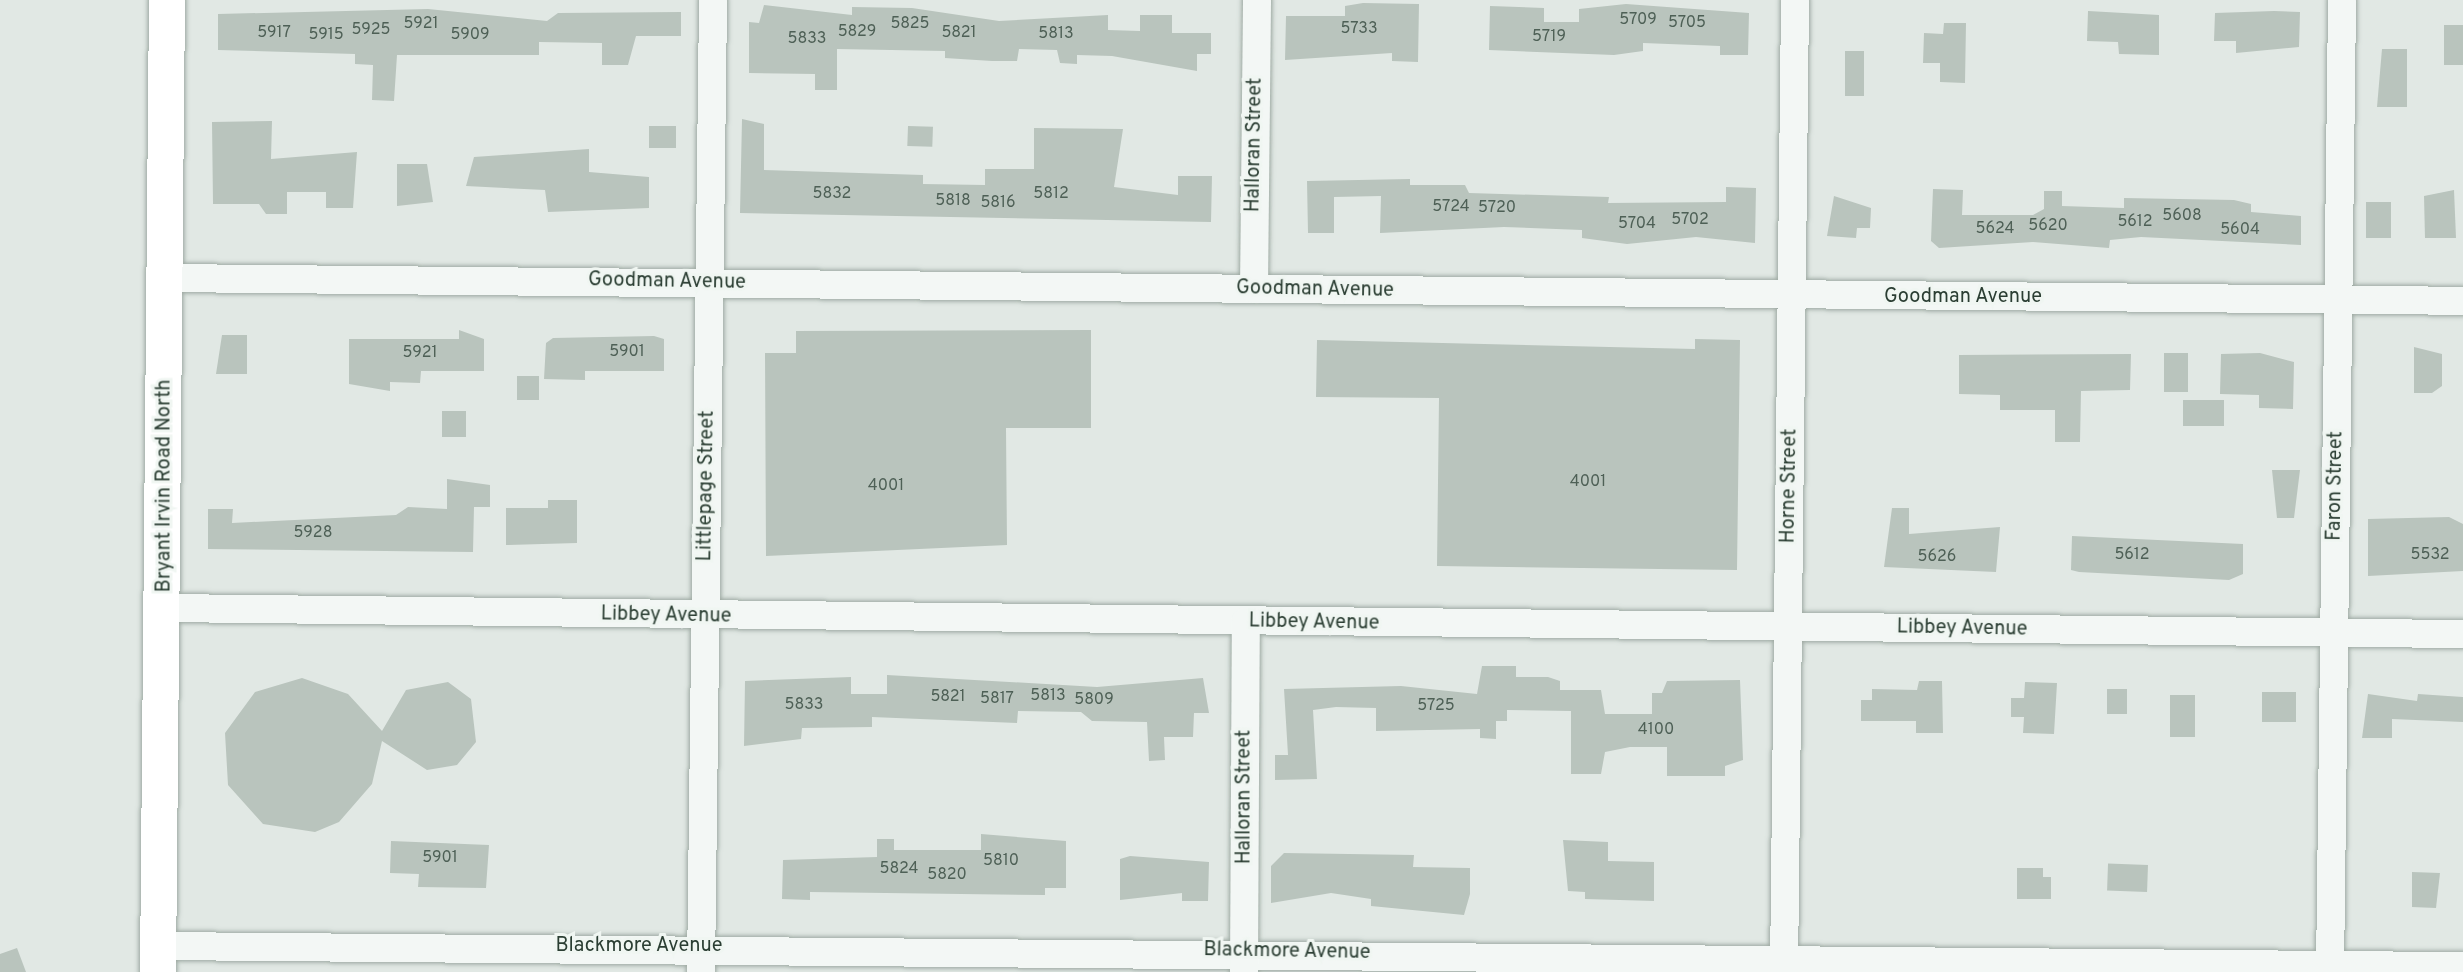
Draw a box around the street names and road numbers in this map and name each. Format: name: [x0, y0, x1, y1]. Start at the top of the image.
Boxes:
street label: Halloran Street: [1242, 77, 1268, 213]
street label: Goodman Avenue: [588, 269, 746, 295]
street label: Goodman Avenue: [1236, 277, 1394, 303]
street label: Goodman Avenue: [1884, 285, 2042, 309]
street label: Bryant Irvin Road North: [153, 380, 177, 592]
street label: Littlepage Street: [694, 410, 720, 562]
street label: Horne Street: [1777, 428, 1803, 544]
street label: Faron Street: [2323, 431, 2349, 541]
street label: Libbey Avenue: [600, 603, 732, 629]
street label: Libbey Avenue: [1248, 610, 1380, 636]
street label: Libbey Avenue: [1896, 616, 2028, 642]
street label: Halloran Street: [1233, 730, 1257, 864]
street label: Blackmore Avenue: [555, 934, 723, 958]
street label: Blackmore Avenue: [1203, 939, 1371, 965]

